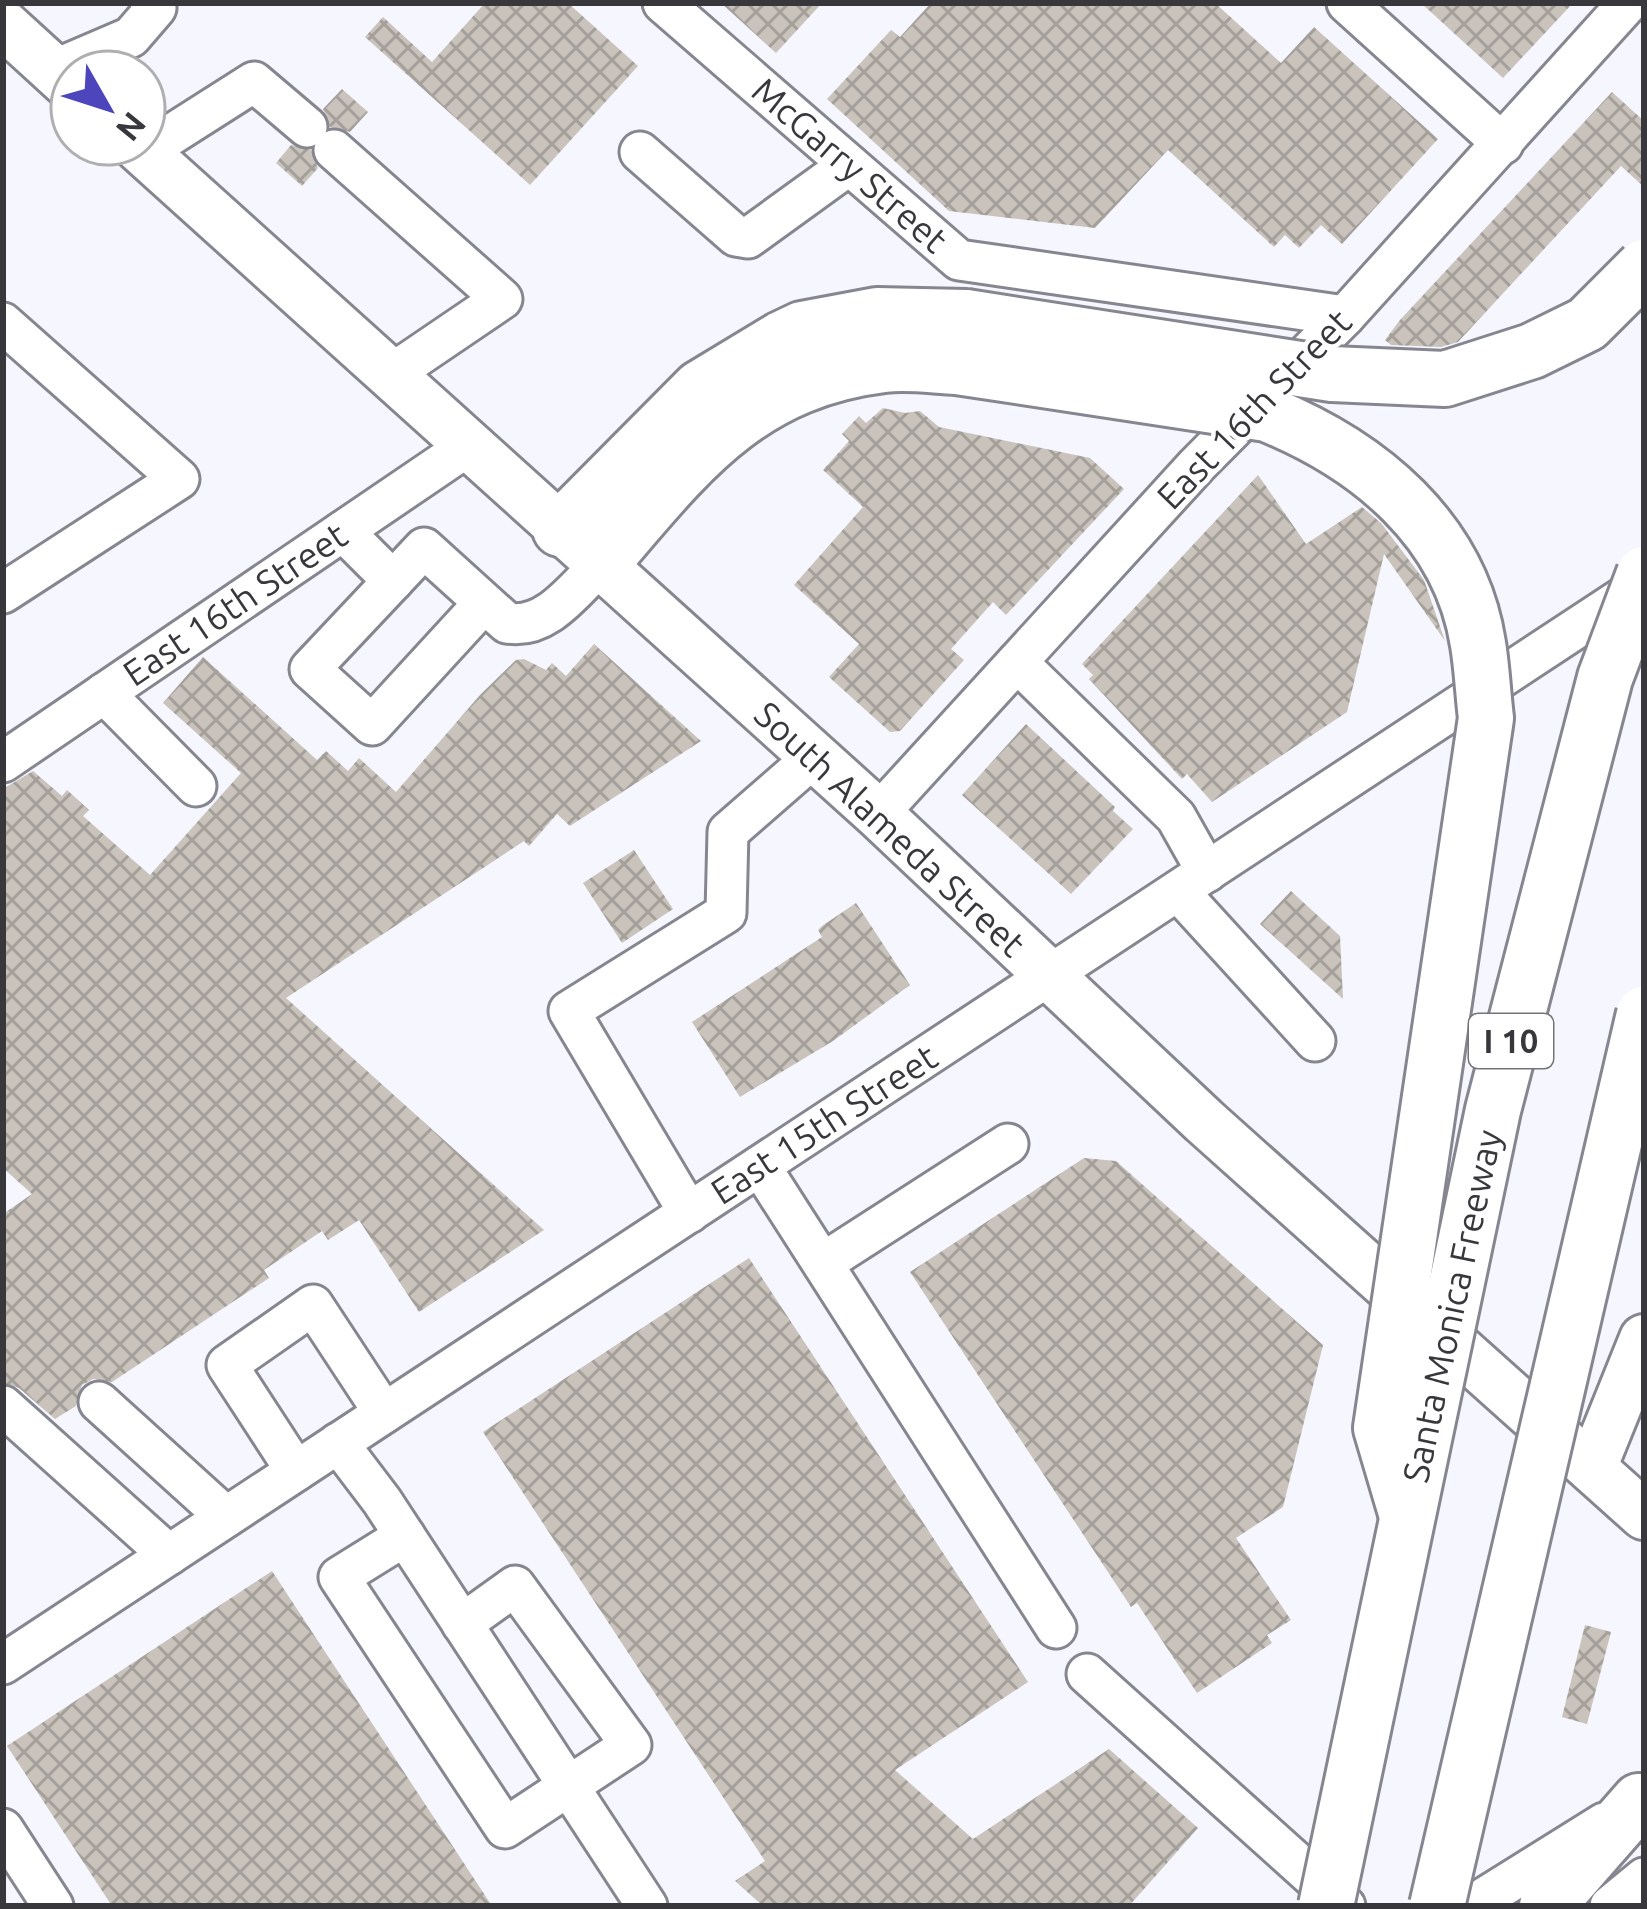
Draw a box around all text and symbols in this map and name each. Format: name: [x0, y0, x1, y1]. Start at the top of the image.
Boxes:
north arrow: [48, 48, 168, 168]
street label: McGarry Street: [745, 69, 956, 260]
text: N: [110, 106, 154, 148]
street label: East 16th Street: [1148, 301, 1359, 517]
street label: East 16th Street: [115, 514, 354, 693]
street label: South Alameda Street: [747, 693, 1034, 964]
road number: I 10: [1469, 1014, 1553, 1068]
street label: East 15th Street: [703, 1035, 944, 1212]
street label: Santa Monica Freeway: [1394, 1126, 1509, 1486]

